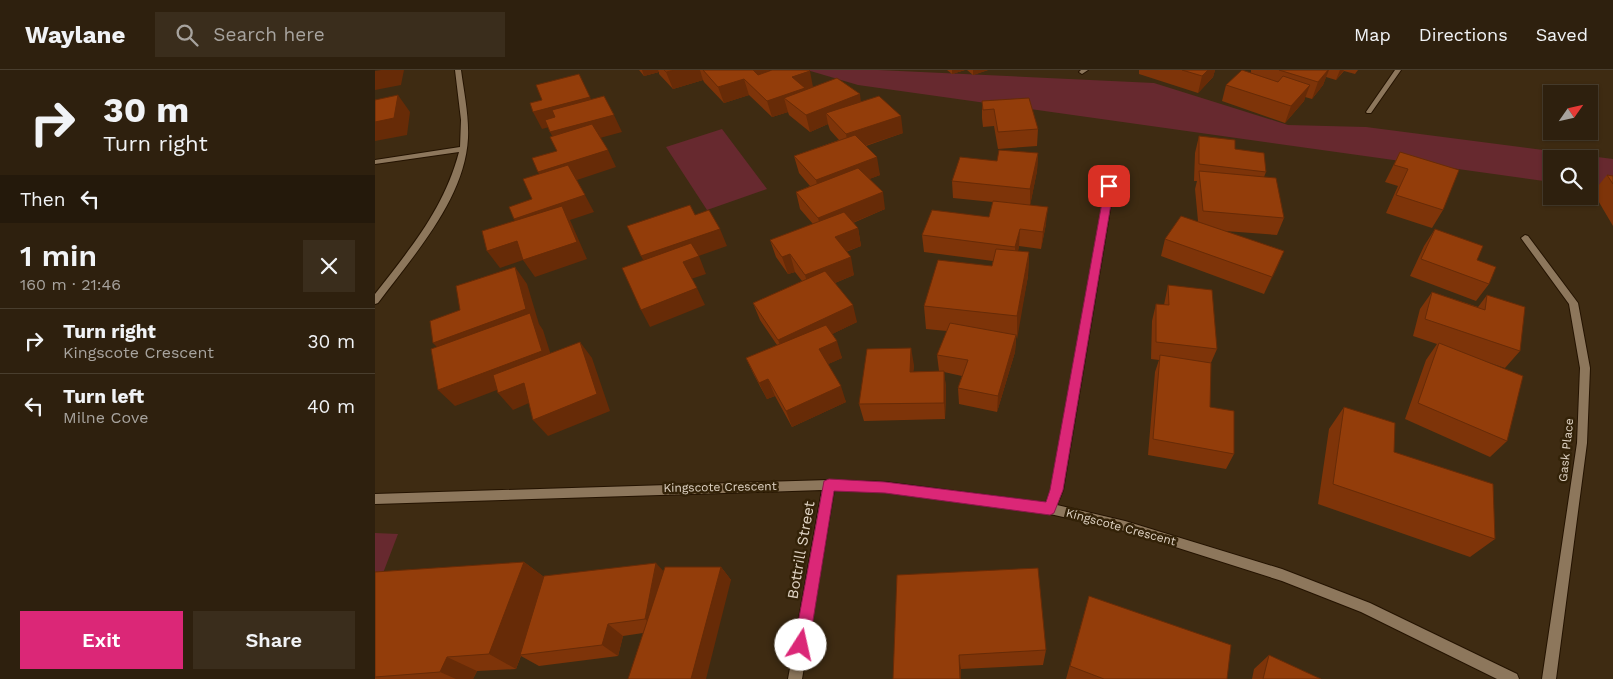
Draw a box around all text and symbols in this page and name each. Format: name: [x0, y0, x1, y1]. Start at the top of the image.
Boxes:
search box: [155, 12, 505, 57]
text: Waylane: [25, 21, 125, 49]
icon: search: [173, 21, 201, 49]
text: Search here: [213, 23, 325, 46]
text: Map: [1354, 24, 1391, 45]
text: Directions: [1419, 24, 1508, 45]
text: Saved: [1536, 24, 1588, 45]
north arrow: [1543, 85, 1597, 140]
map controls: [1543, 85, 1598, 205]
text: 30 m: [103, 89, 189, 131]
icon: right: [20, 90, 85, 155]
text: Turn right: [103, 131, 208, 156]
button: search: [1543, 150, 1598, 205]
pin: [1088, 165, 1130, 207]
icon: arrive: [1095, 172, 1123, 200]
icon: left: [76, 185, 104, 213]
text: Then: [20, 188, 66, 211]
text: 1 min: [20, 238, 97, 273]
button: close: [303, 240, 355, 292]
text: 160 m · 21:46: [20, 275, 121, 294]
text: Turn right: [63, 320, 156, 343]
icon: right: [20, 327, 48, 355]
text: 30 m: [308, 330, 355, 353]
text: Kingscote Crescent: [63, 343, 214, 362]
text: Turn left: [63, 385, 144, 408]
icon: left: [20, 392, 48, 420]
text: 40 m: [307, 395, 355, 418]
text: Milne Cove: [63, 408, 149, 427]
street label: Gask Place: [1556, 417, 1576, 482]
street label: Kingscote Crescent: [663, 479, 777, 495]
street label: Bottrill Street: [784, 499, 819, 600]
street label: Kingscote Crescent: [1064, 506, 1178, 548]
button: Exit: [20, 611, 183, 669]
button: Share: [193, 611, 355, 669]
position arrow: [774, 618, 826, 670]

